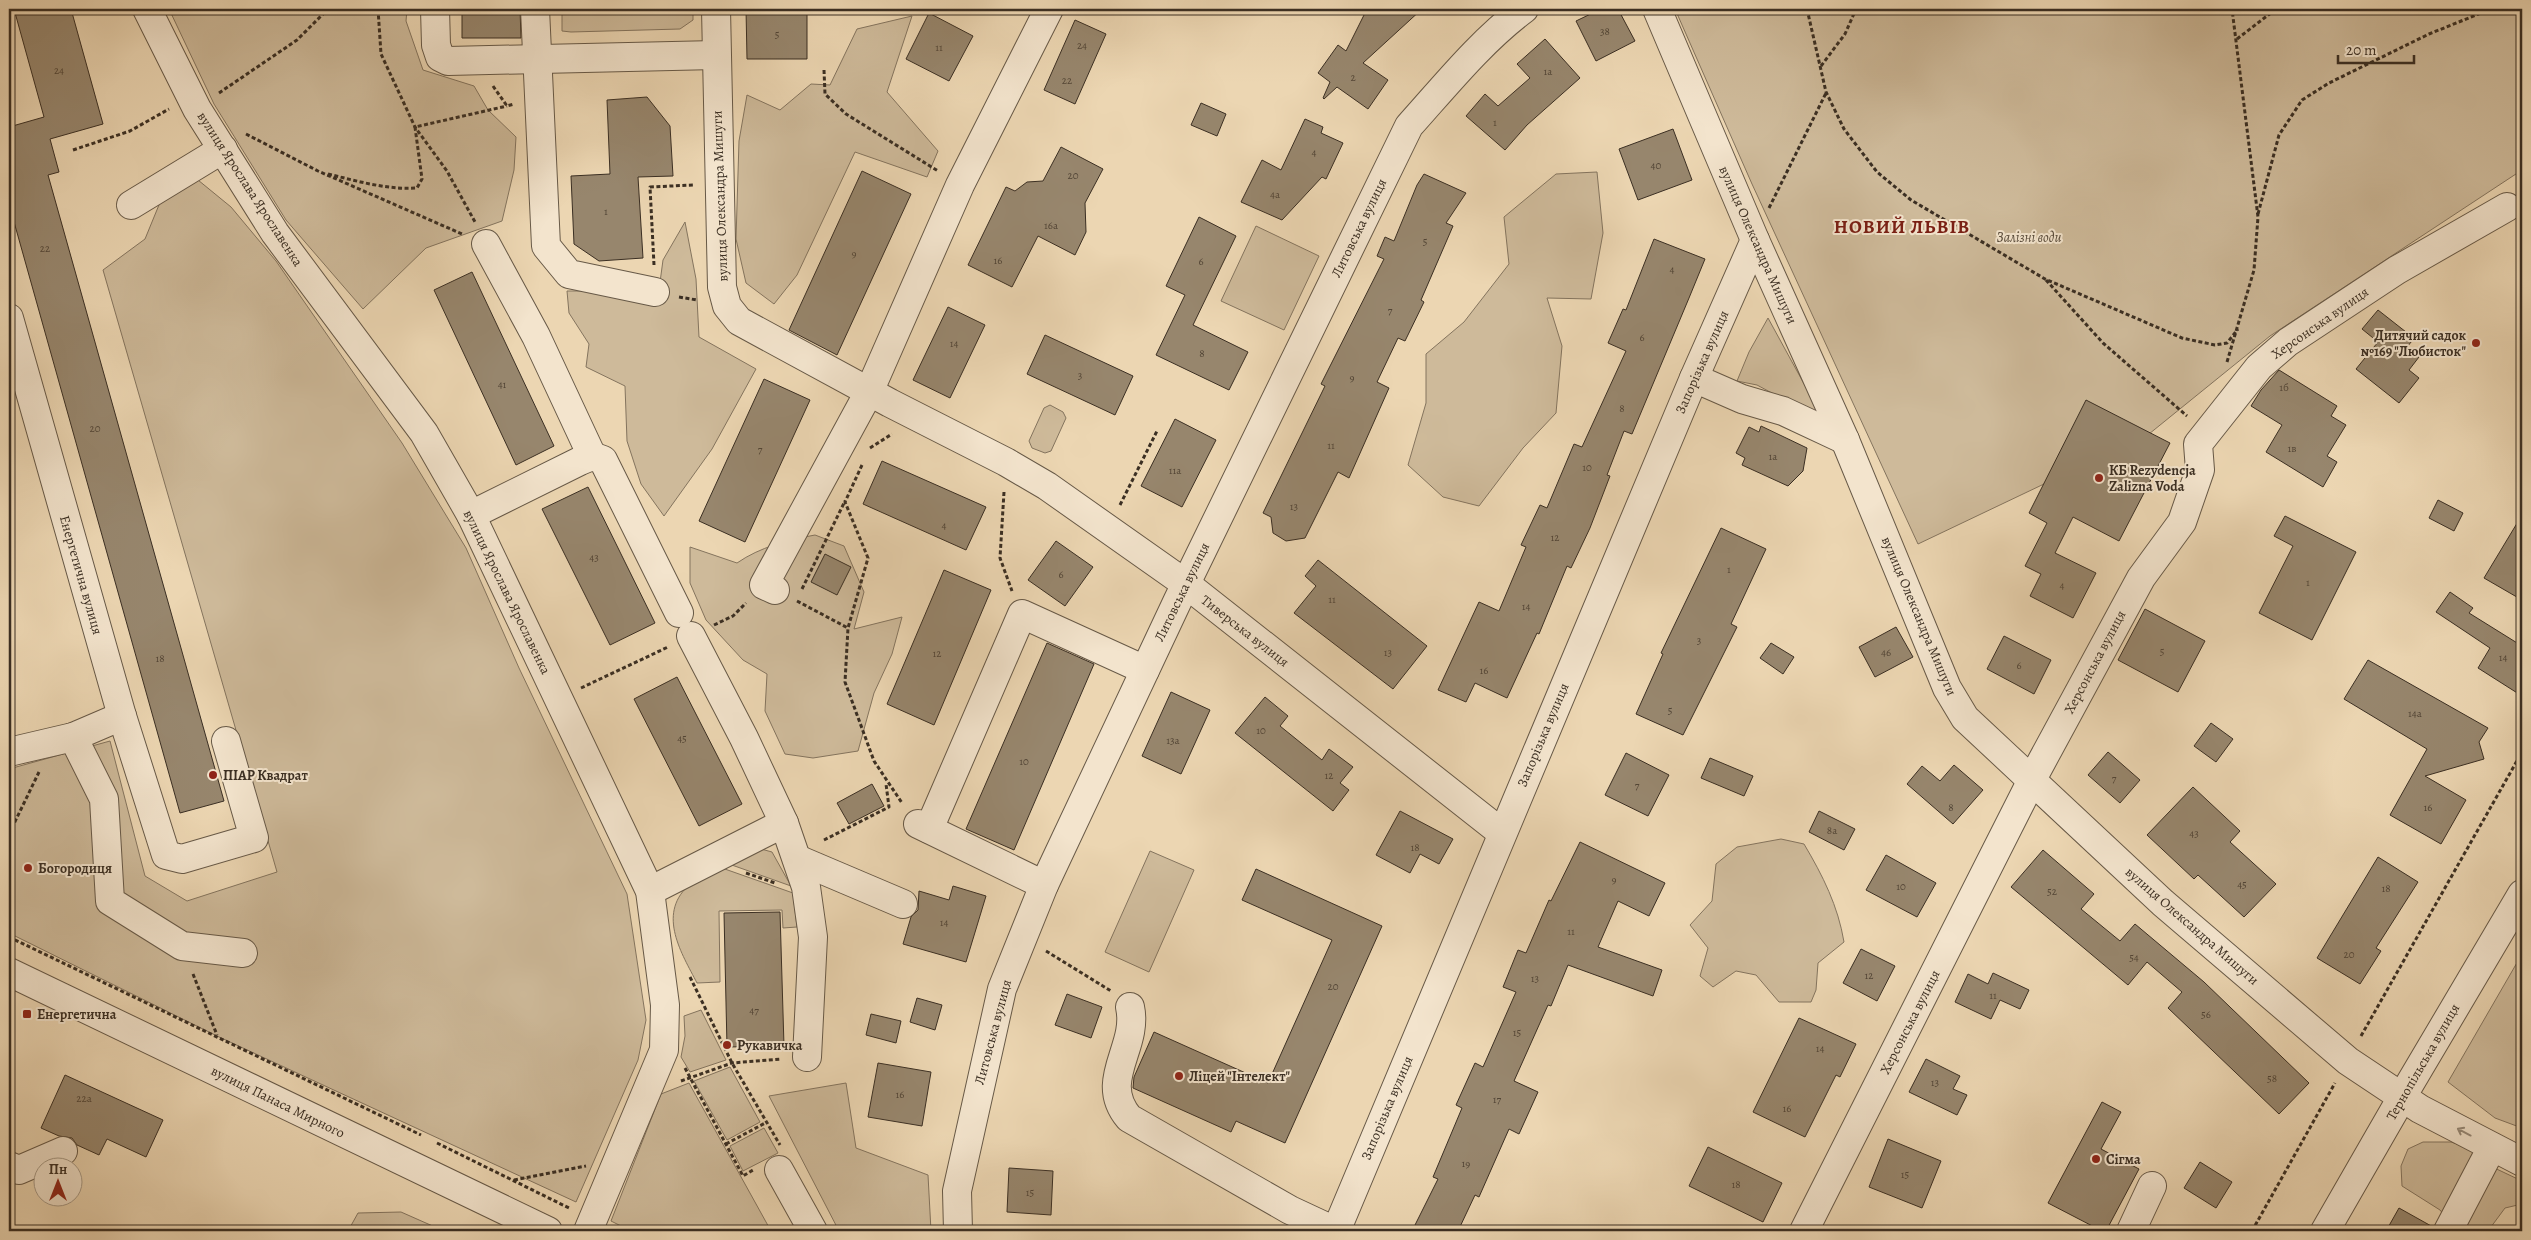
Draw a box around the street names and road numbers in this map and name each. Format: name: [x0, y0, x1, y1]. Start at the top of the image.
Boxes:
street label: вулиця Ярослава Ярославенка: [193, 108, 308, 271]
street label: вулиця Олександра Мишуги: [708, 110, 732, 282]
street label: вулиця Олександра Мишуги: [1714, 163, 1802, 327]
street label: Литовська вулиця: [1327, 175, 1391, 281]
street label: Херсонська вулиця: [2268, 282, 2373, 364]
street label: Запорізька вулиця: [1671, 307, 1733, 417]
street label: вулиця Ярослава Ярославенка: [459, 507, 555, 678]
street label: Енергетична вулиця: [55, 513, 107, 637]
street label: вулиця Олександра Мишуги: [1877, 533, 1961, 699]
street label: Литовська вулиця: [1150, 539, 1214, 645]
street label: Тиверська вулиця: [1197, 591, 1293, 672]
street label: Херсонська вулиця: [2060, 607, 2130, 717]
street label: Запорізька вулиця: [1513, 680, 1574, 790]
street label: вулиця Олександра Мишуги: [2121, 863, 2263, 989]
street label: Херсонська вулиця: [1875, 966, 1945, 1077]
street label: Литовська вулиця: [970, 977, 1016, 1087]
street label: Тернопільська вулиця: [2382, 1000, 2464, 1124]
street label: Запорізька вулиця: [1357, 1053, 1418, 1163]
street label: вулиця Панаса Мирного: [208, 1061, 348, 1143]

